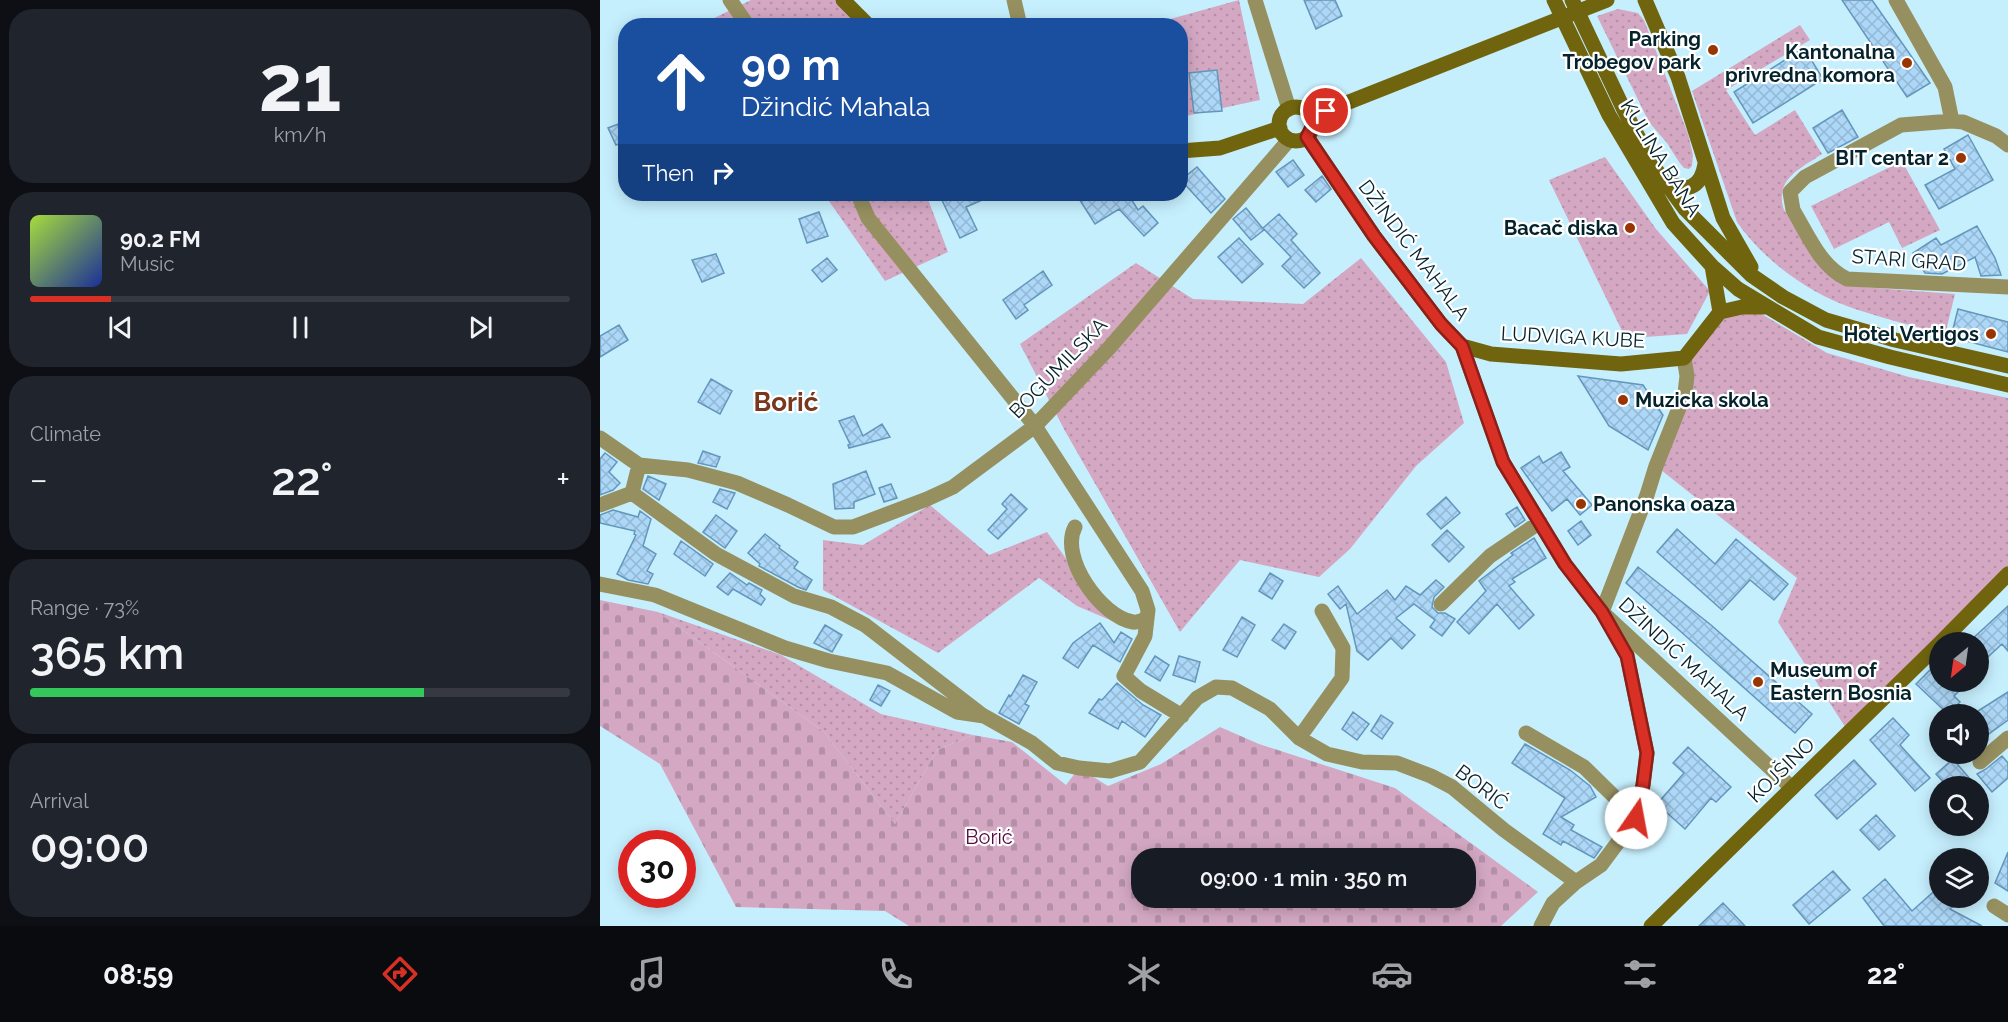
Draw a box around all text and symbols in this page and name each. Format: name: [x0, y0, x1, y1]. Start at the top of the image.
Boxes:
place label: Parking Trobegov park: [1562, 27, 1702, 74]
text: 21: [259, 38, 341, 129]
place label: Kantonalna privredna komora: [1725, 40, 1895, 87]
text: 90 m: [741, 41, 841, 90]
icon: ahead: [642, 42, 720, 120]
marker: Parking Trobegov park: [1706, 43, 1720, 57]
marker: Kantonalna privredna komora: [1900, 56, 1914, 70]
pin: [1300, 85, 1351, 136]
text: Džindić Mahala: [741, 91, 930, 122]
icon: arrive: [1309, 94, 1342, 127]
street label: KULINA BANA: [1615, 95, 1707, 221]
text: km/h: [274, 123, 326, 147]
place label: BIT centar 2: [1835, 146, 1949, 170]
marker: BIT centar 2: [1954, 151, 1968, 165]
icon: right: [706, 156, 739, 189]
text: Then: [642, 160, 694, 186]
street label: DŽINDIĆ MAHALA: [1353, 174, 1476, 325]
place label: Bacač diska: [1504, 216, 1618, 240]
marker: Bacač diska: [1623, 221, 1637, 235]
text: 90.2 FM: [120, 226, 201, 252]
street label: STARI GRAD: [1851, 244, 1967, 276]
text: Music: [120, 252, 174, 276]
icon: previous: [104, 311, 137, 344]
icon: pause: [284, 311, 317, 344]
icon: next: [464, 311, 497, 344]
street label: BOGUMILSKA: [1004, 312, 1112, 423]
street label: LUDVIGA KUBE: [1500, 321, 1646, 353]
place label: Hotel Vertigos: [1844, 322, 1979, 346]
marker: Hotel Vertigos: [1984, 327, 1998, 341]
district label: Borić: [754, 387, 819, 417]
place label: Muzicka skola: [1635, 388, 1769, 412]
marker: Muzicka skola: [1616, 393, 1630, 407]
text: Climate: [30, 422, 101, 446]
text: 22°: [271, 453, 333, 506]
text: −: [30, 460, 48, 499]
text: +: [556, 460, 570, 499]
place label: Panonska oaza: [1593, 492, 1735, 516]
marker: Panonska oaza: [1574, 497, 1588, 511]
street label: DŽINDIĆ MAHALA: [1614, 592, 1755, 726]
text: Range · 73%: [30, 596, 139, 620]
text: 365 km: [30, 627, 184, 680]
north arrow: [1929, 632, 1989, 692]
map controls: [1929, 632, 1989, 908]
place label: Museum of Eastern Bosnia: [1770, 658, 1912, 705]
marker: Museum of Eastern Bosnia: [1751, 675, 1765, 689]
button: sound: [1929, 704, 1989, 764]
street label: KOJŠINO: [1742, 732, 1819, 808]
street label: BORIĆ: [1451, 759, 1513, 815]
button: search: [1929, 776, 1989, 836]
position arrow: [1604, 786, 1668, 850]
text: Arrival: [30, 789, 89, 813]
text: 09:00: [30, 820, 149, 873]
park label: Borić: [965, 825, 1013, 849]
speed limit sign: 30: [618, 830, 696, 908]
button: layers: [1929, 848, 1989, 908]
text: 09:00 · 1 min · 350 m: [1200, 865, 1407, 891]
icon: directions: [379, 953, 421, 995]
icon: music: [627, 953, 669, 995]
icon: phone: [875, 953, 917, 995]
icon: climate: [1123, 953, 1165, 995]
icon: car: [1371, 953, 1413, 995]
icon: filters: [1619, 953, 1661, 995]
text: 08:59: [103, 959, 173, 990]
text: 22°: [1867, 959, 1905, 990]

